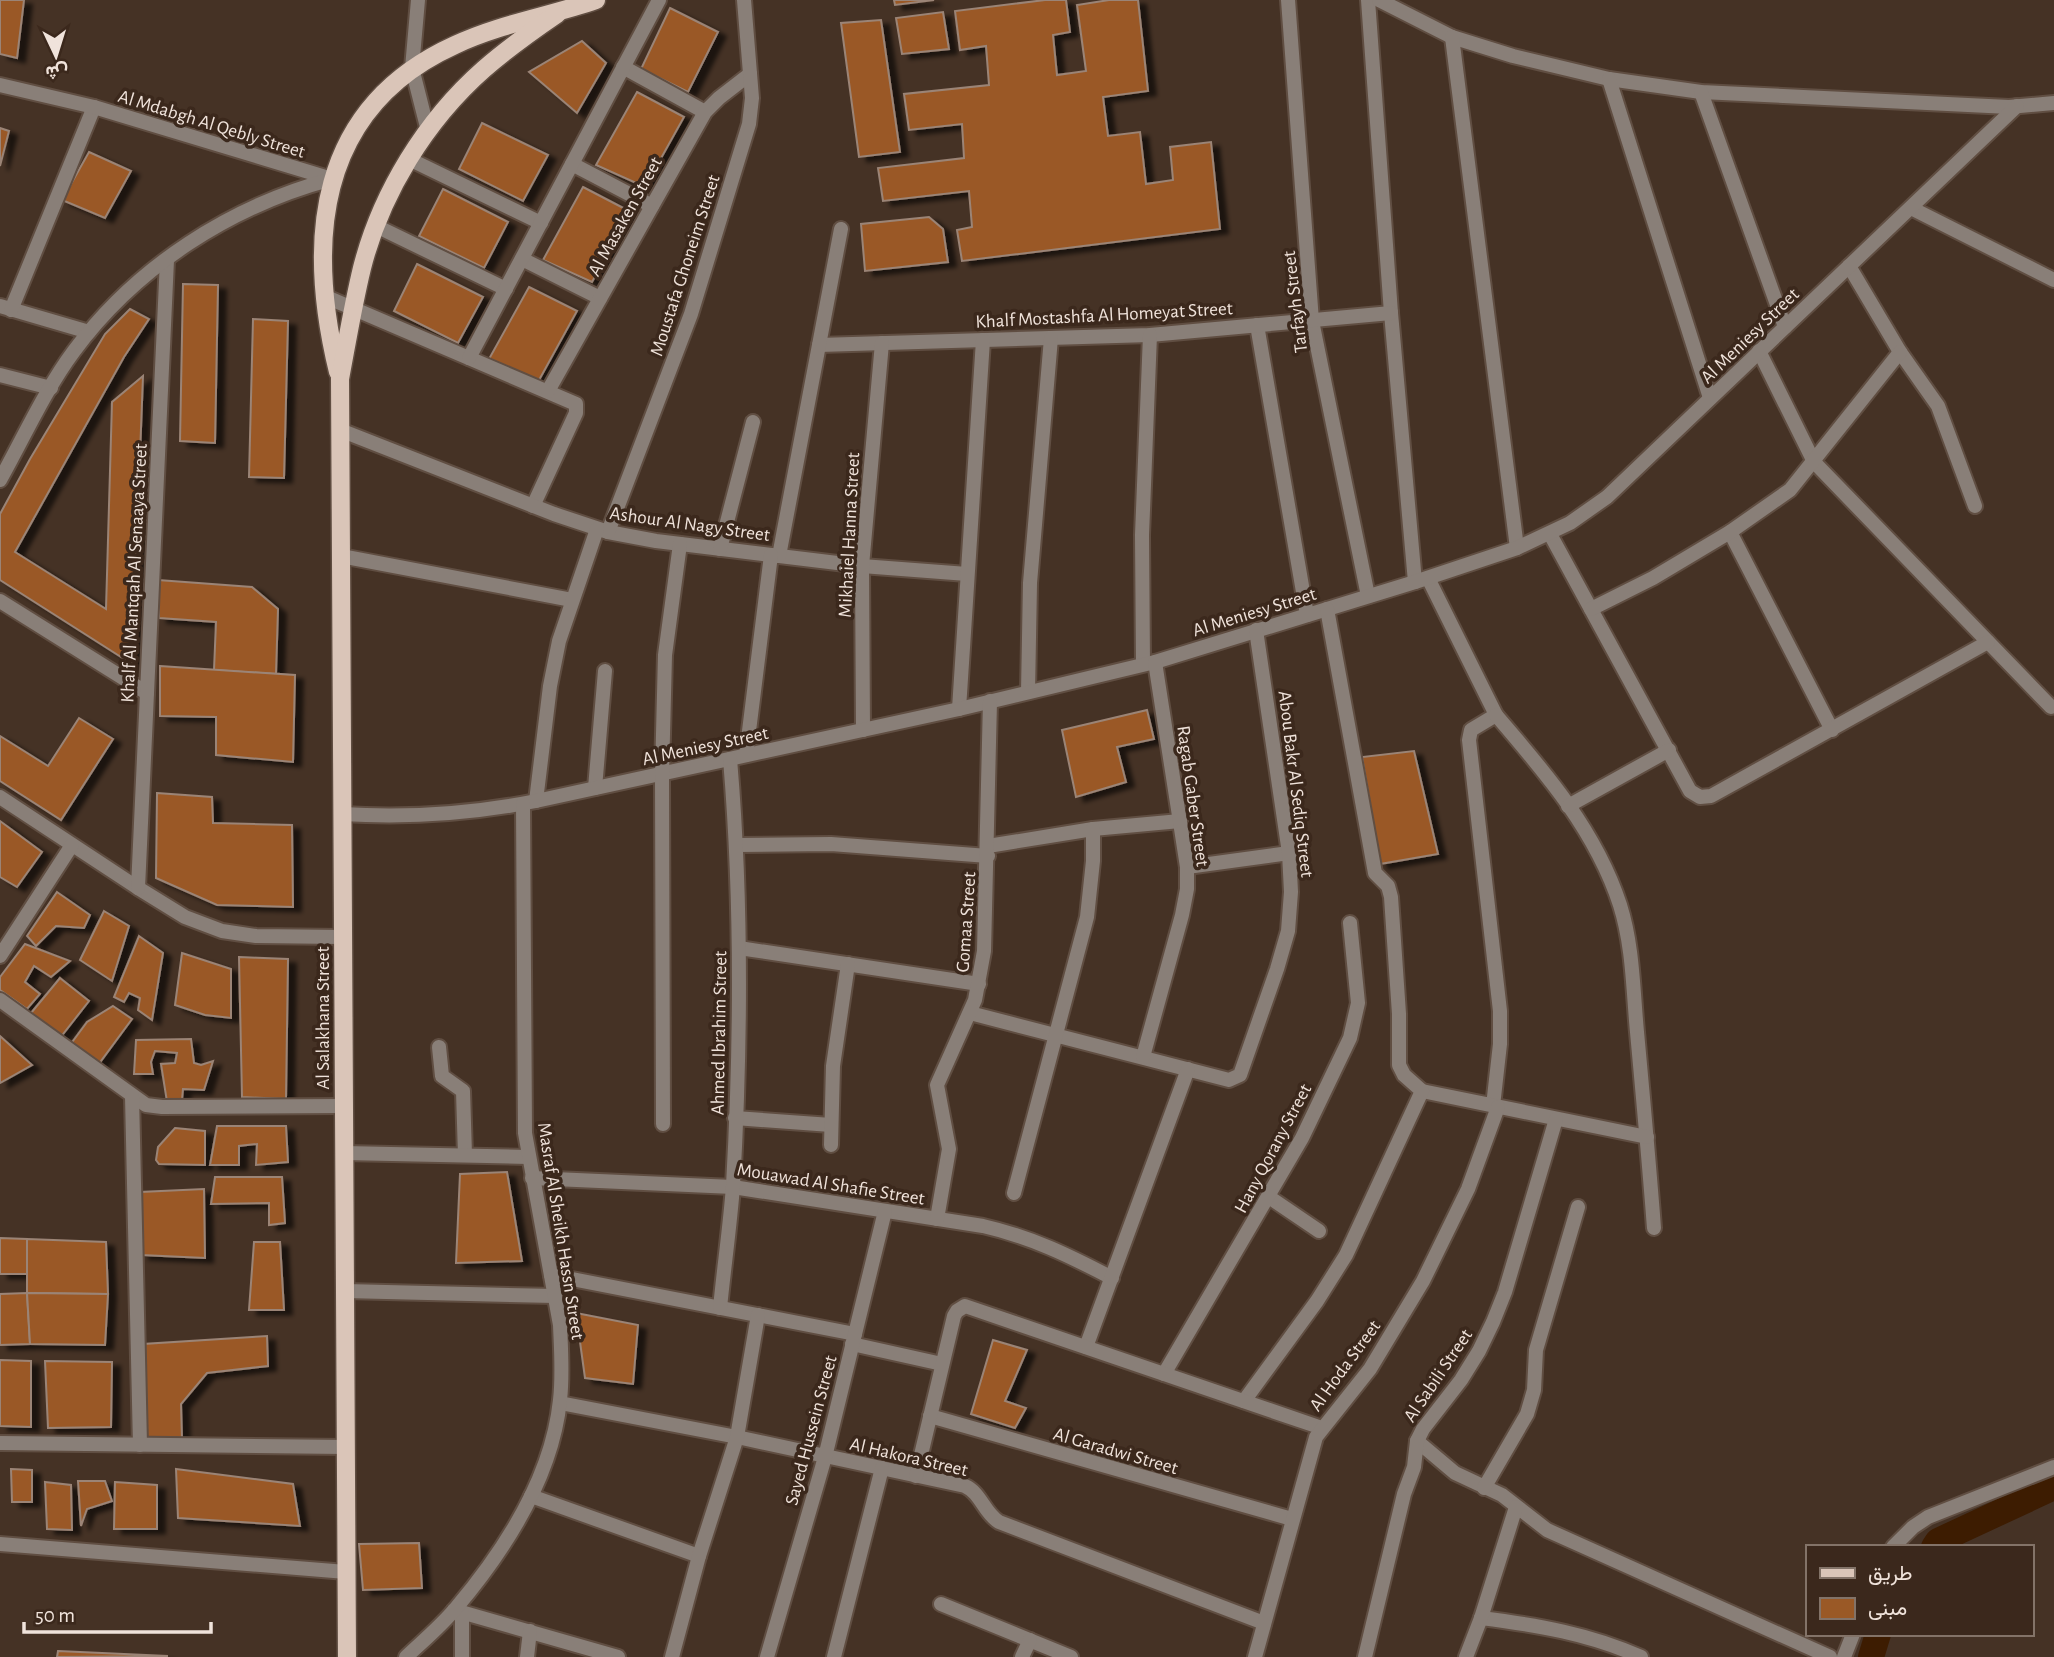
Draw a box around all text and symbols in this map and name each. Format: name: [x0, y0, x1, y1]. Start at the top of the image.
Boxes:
north arrow: [21, 21, 91, 91]
text: ش: [45, 60, 69, 82]
street label: Al Mdabgh Al Qebly Street: [116, 87, 307, 162]
street label: Al Masaken Street: [585, 154, 666, 279]
street label: Moustafa Ghoneim Street: [647, 173, 724, 358]
street label: Tarfayh Street: [1280, 250, 1311, 354]
street label: Al Meniesy Street: [1697, 285, 1803, 387]
street label: Khalf Mostashfa Al Homeyat Street: [975, 299, 1233, 332]
street label: Khalf Al Mantqah Al Senaaya Street: [118, 443, 151, 703]
street label: Mikhaiel Hanna Street: [836, 452, 863, 618]
street label: Ashour Al Nagy Street: [609, 504, 771, 545]
street label: Al Meniesy Street: [1190, 585, 1319, 640]
street label: Abou Bakr Al Sediq Street: [1275, 690, 1316, 879]
street label: Al Meniesy Street: [641, 724, 770, 769]
street label: Ragab Gaber Street: [1173, 725, 1212, 868]
street label: Gomaa Street: [954, 871, 979, 973]
street label: Al Salakhana Street: [314, 946, 333, 1090]
street label: Ahmed Ibrahim Street: [709, 951, 730, 1115]
street label: Hany Qorany Street: [1231, 1081, 1315, 1216]
street label: Masraf Al Sheikh Hassn Street: [534, 1121, 587, 1341]
street label: Mouawad Al Shafie Street: [736, 1160, 926, 1209]
street label: Al Hoda Street: [1306, 1317, 1384, 1415]
street label: Al Sabili Street: [1400, 1326, 1476, 1426]
street label: Sayed Hussein Street: [782, 1353, 841, 1507]
street label: Al Garadwi Street: [1051, 1425, 1180, 1478]
street label: Al Hakora Street: [848, 1435, 969, 1480]
legend: [1806, 1545, 2033, 1636]
text: طريق: [1868, 1563, 1913, 1586]
scale bar: [24, 1590, 212, 1634]
text: مبنى: [1868, 1598, 1907, 1620]
text: 50 m: [35, 1605, 75, 1626]

